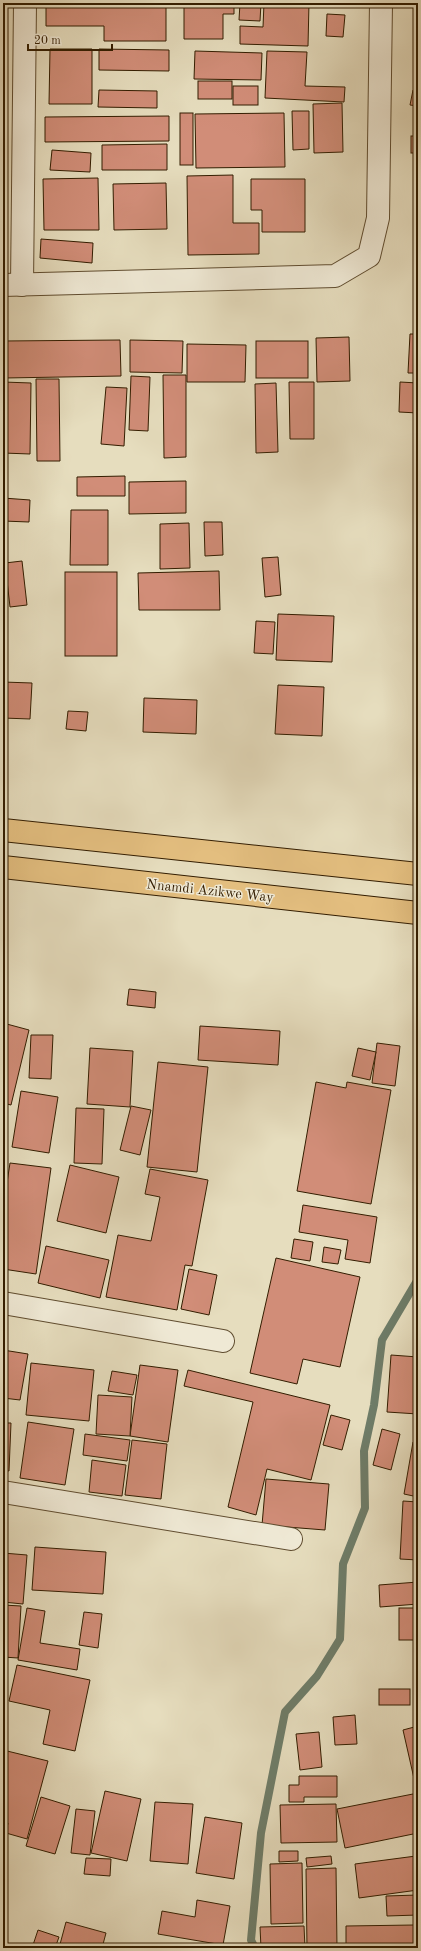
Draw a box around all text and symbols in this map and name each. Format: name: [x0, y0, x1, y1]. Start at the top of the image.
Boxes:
scale bar: [28, 26, 112, 52]
text: 20 m: [34, 35, 61, 47]
street label: Nnamdi Azikwe Way: [146, 877, 275, 905]

